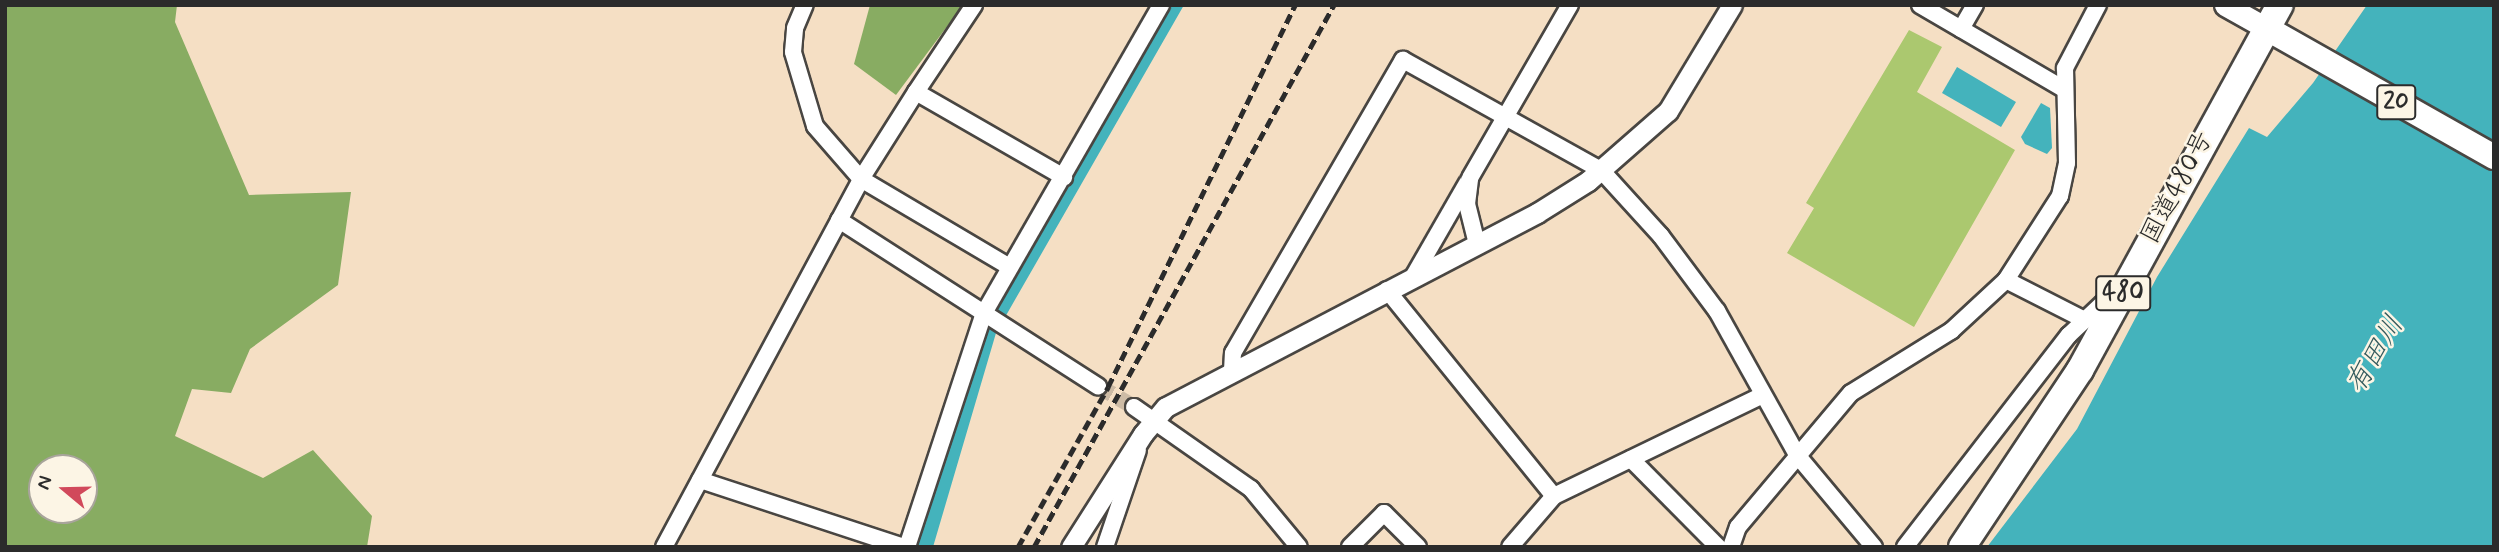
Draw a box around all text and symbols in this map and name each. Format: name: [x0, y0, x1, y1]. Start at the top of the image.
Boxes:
road number: 20: [2375, 82, 2417, 122]
street label: 国道480号: [2135, 126, 2221, 250]
road number: 480: [2095, 272, 2151, 314]
water label: 有田川: [2340, 310, 2412, 400]
north arrow: [28, 454, 98, 524]
text: N: [31, 473, 58, 493]

